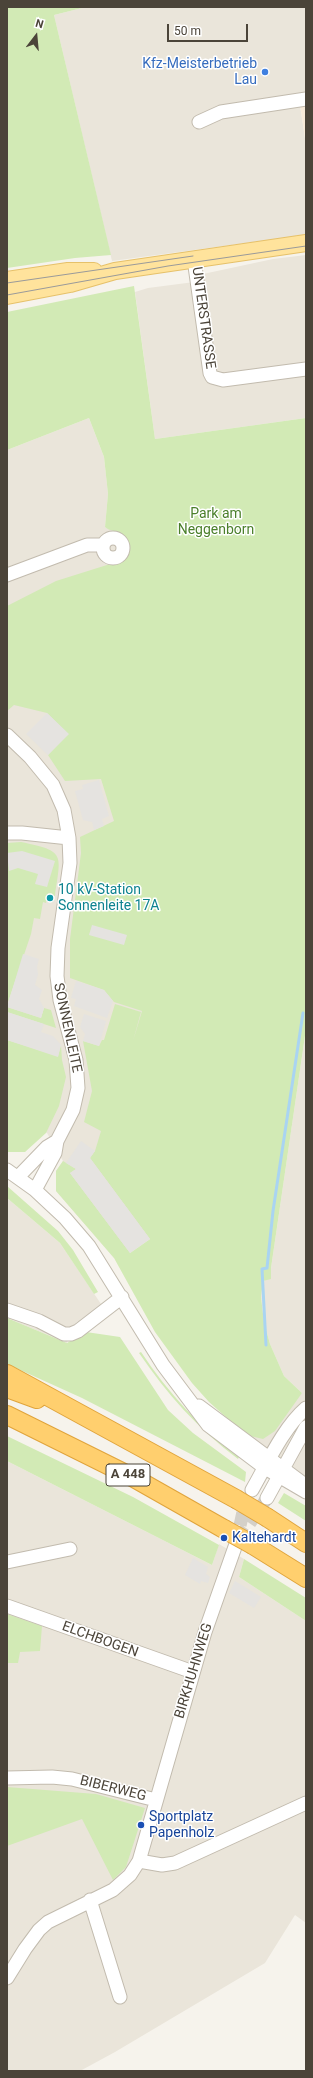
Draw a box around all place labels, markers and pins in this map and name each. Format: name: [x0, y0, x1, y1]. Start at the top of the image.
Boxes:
place label: Kfz-Meisterbetrieb Lau: [142, 56, 257, 88]
marker: Kfz-Meisterbetrieb Lau: [260, 67, 270, 77]
place label: 10 kV-Station Sonnenleite 17A: [58, 882, 159, 914]
marker: 10 kV-Station Sonnenleite 17A: [45, 893, 55, 903]
place label: Kaltehardt: [232, 1530, 296, 1546]
marker: Kaltehardt: [219, 1533, 229, 1543]
place label: Sportplatz Papenholz: [149, 1809, 214, 1842]
marker: Sportplatz Papenholz: [136, 1820, 146, 1830]

